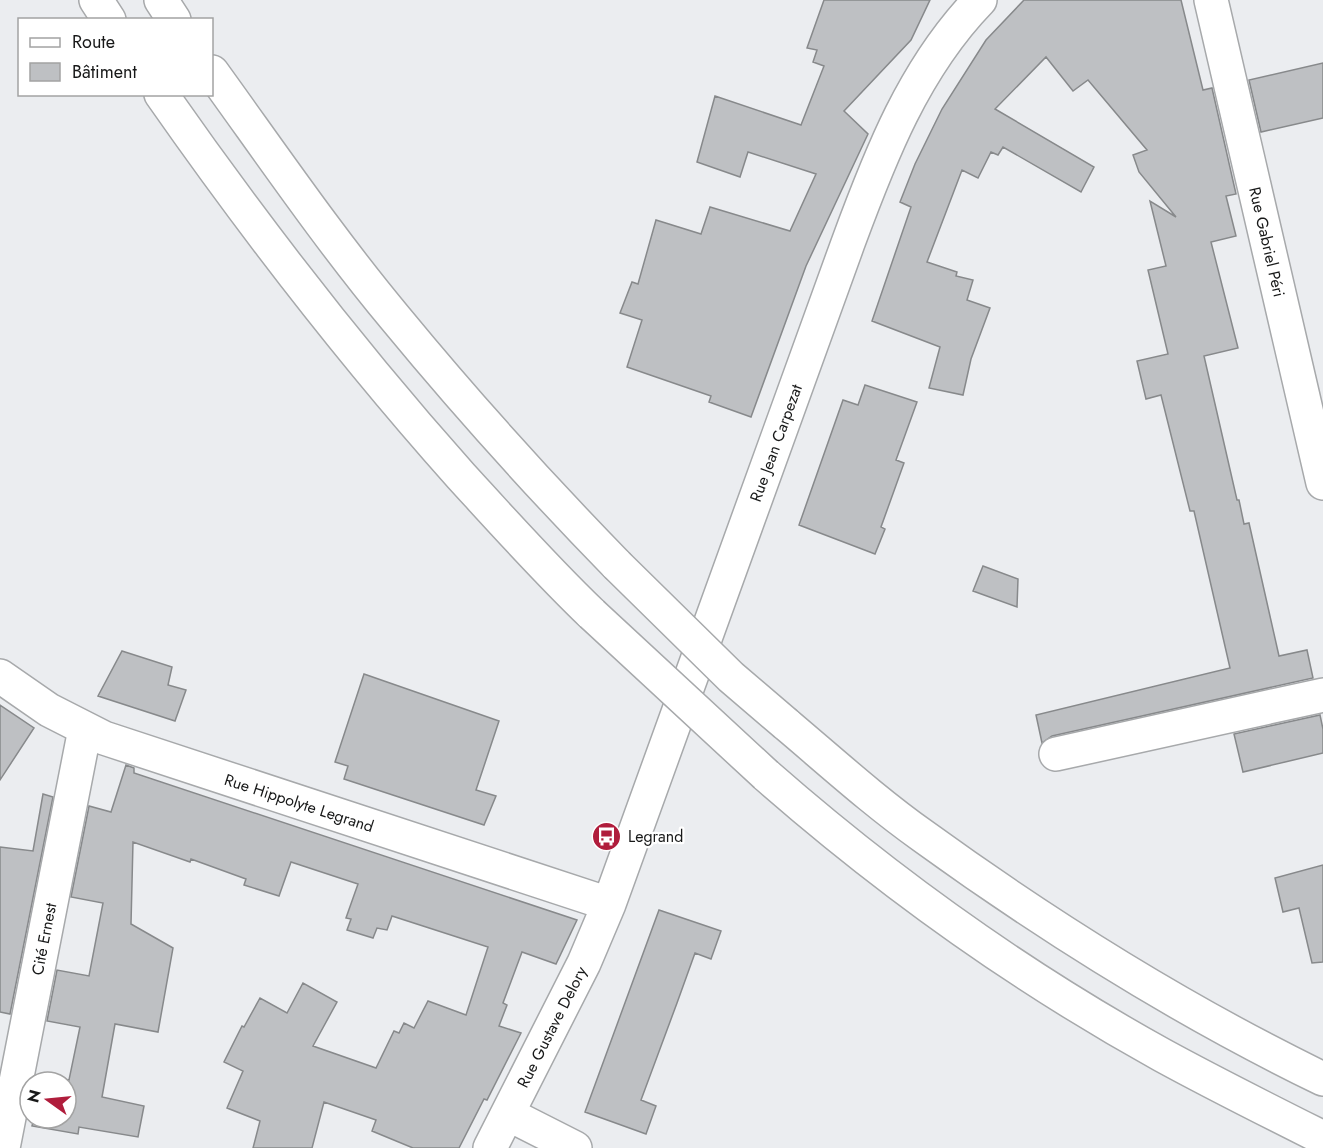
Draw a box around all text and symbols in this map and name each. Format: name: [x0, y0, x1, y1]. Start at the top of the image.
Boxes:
legend: [18, 18, 213, 96]
text: Route: [72, 29, 115, 55]
text: Bâtiment: [72, 59, 138, 85]
street label: Rue Gabriel Péri: [1243, 185, 1291, 299]
street label: Rue Jean Carpezat: [744, 381, 808, 505]
street label: Rue Hippolyte Legrand: [221, 768, 377, 838]
bus stop icon: Legrand: [591, 820, 623, 852]
place label: Legrand: [628, 825, 683, 848]
street label: Cité Ernest: [26, 901, 62, 977]
street label: Rue Gustave Delory: [511, 961, 593, 1092]
north arrow: [18, 1070, 78, 1130]
text: N: [21, 1087, 47, 1105]

